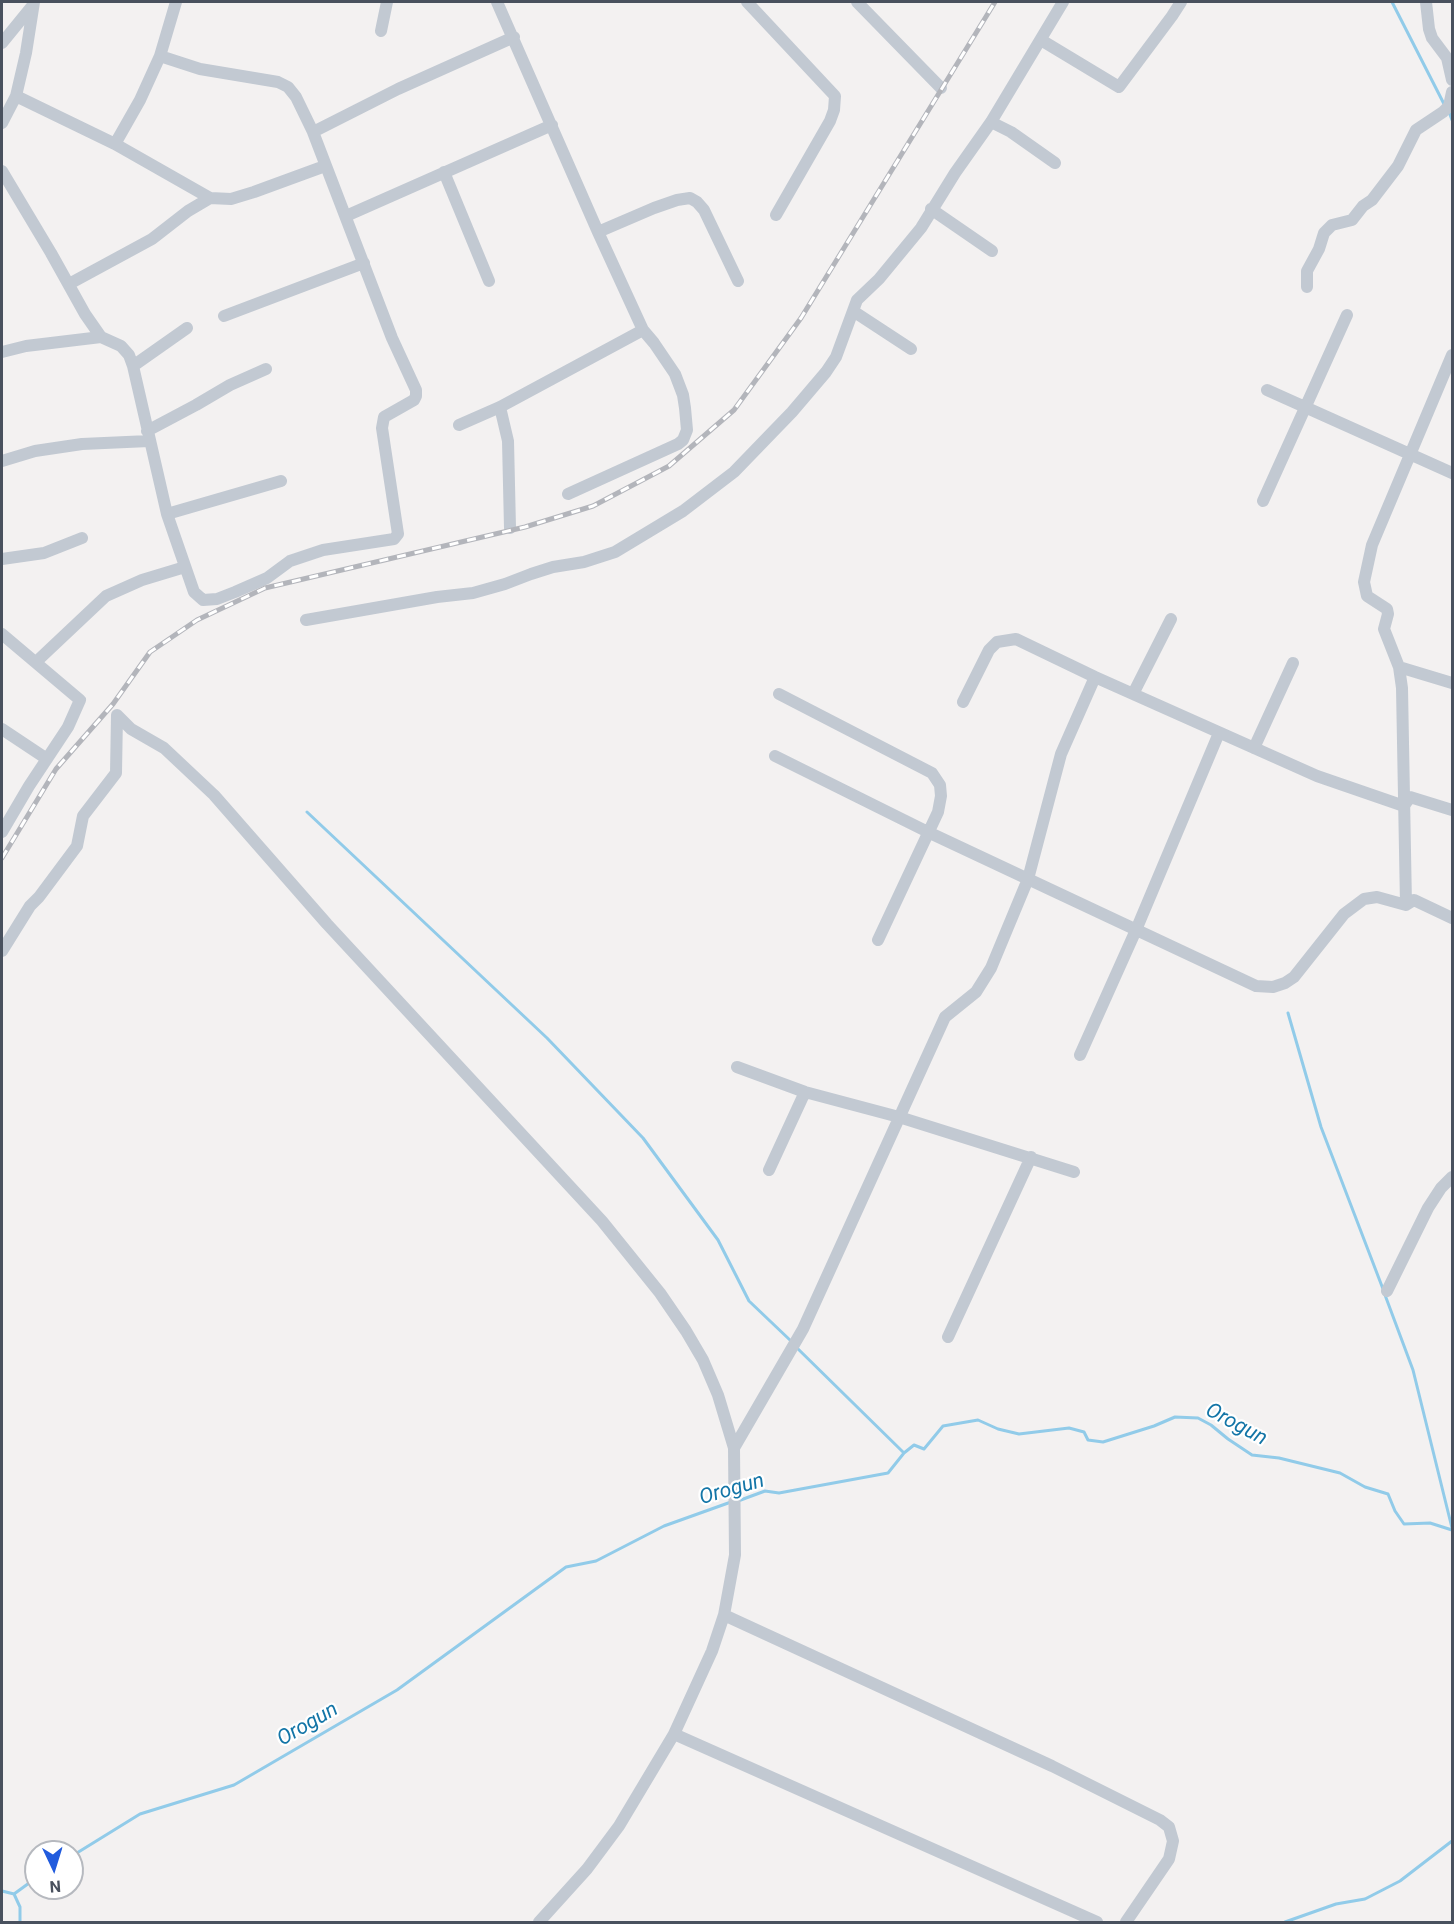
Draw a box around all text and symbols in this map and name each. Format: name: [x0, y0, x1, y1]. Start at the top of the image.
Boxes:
water label: Orogun: [1201, 1398, 1271, 1452]
water label: Orogun: [697, 1469, 767, 1511]
water label: Orogun: [273, 1698, 343, 1752]
north arrow: [24, 1840, 84, 1900]
text: N: [49, 1877, 61, 1896]

